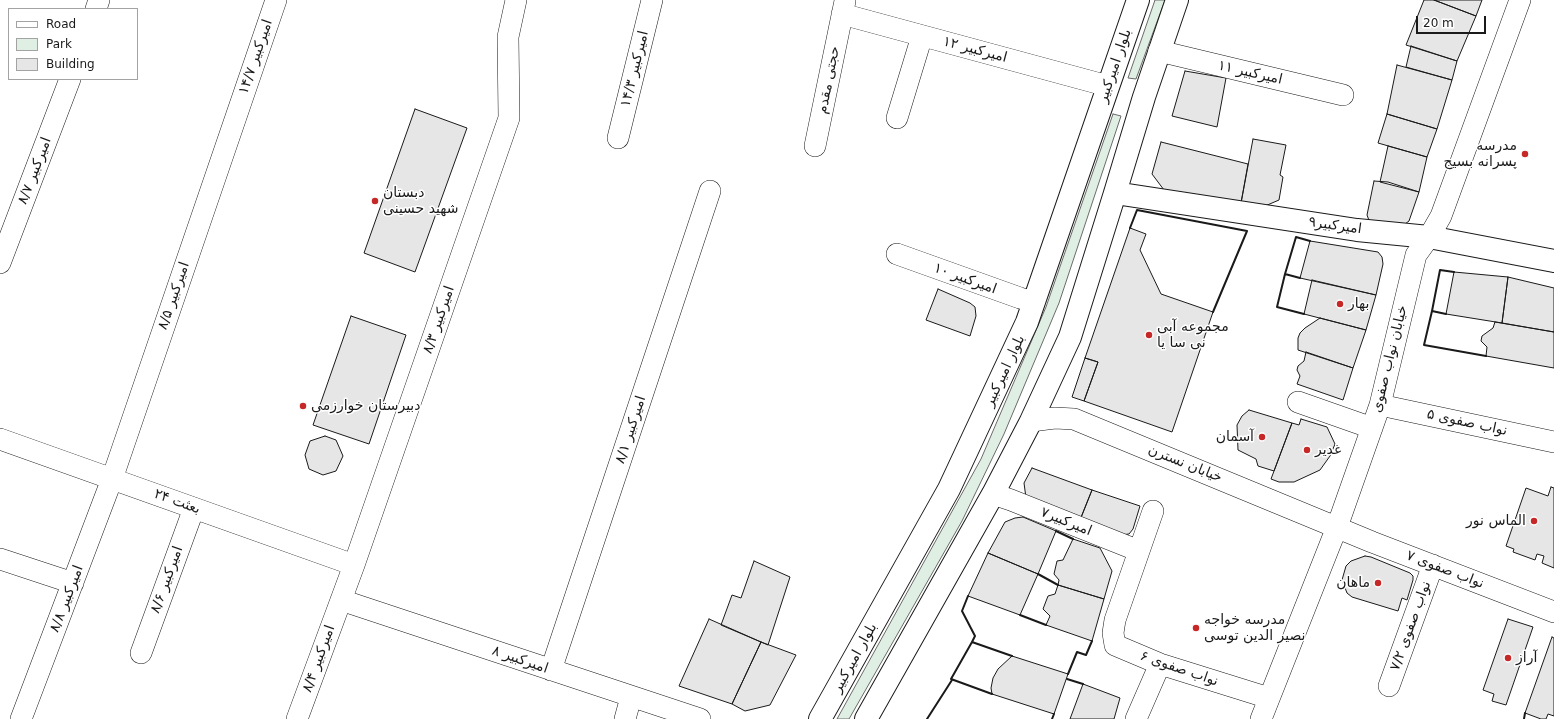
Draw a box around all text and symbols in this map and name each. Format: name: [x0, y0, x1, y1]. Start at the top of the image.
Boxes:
legend: [8, 8, 138, 80]
scale bar: [1418, 8, 1488, 34]
text: 20 m: [1423, 16, 1454, 30]
text: Road: [46, 17, 76, 31]
street label: امیرکبیر ۱۴/۷: [235, 17, 277, 97]
street label: بلوار امیرکبیر: [1095, 27, 1135, 105]
street label: امیرکبیر ۱۴/۳: [617, 29, 653, 109]
street label: امیرکبیر ۱۲: [941, 33, 1009, 67]
text: Park: [46, 37, 72, 51]
street label: حجتی مقدم: [814, 45, 844, 115]
text: Building: [46, 57, 95, 71]
street label: امیرکبیر ۱۱: [1216, 57, 1284, 89]
street label: امیرکبیر ۸/۷: [15, 135, 55, 207]
place label: مدرسه پسرانه بسیج: [1444, 138, 1517, 170]
marker: مدرسه پسرانه بسیج: [1520, 149, 1530, 159]
place label: دبستان شهید حسینی: [383, 185, 458, 218]
marker: دبستان شهید حسینی: [370, 196, 380, 206]
street label: امیرکبیر۹: [1307, 214, 1363, 238]
street label: امیرکبیر ۸/۵: [155, 260, 193, 332]
street label: امیرکبیر ۱۰: [931, 260, 999, 298]
street label: امیرکبیر ۸/۳: [420, 284, 458, 356]
place label: بهار: [1348, 296, 1369, 312]
marker: بهار: [1335, 299, 1345, 309]
street label: خیابان نواب صفوی: [1369, 304, 1411, 414]
place label: مجموعه آبی نی سا یا: [1157, 319, 1229, 352]
marker: مجموعه آبی نی سا یا: [1144, 330, 1154, 340]
street label: بلوار امیرکبیر: [981, 333, 1029, 409]
street label: امیرکبیر ۸/۱: [612, 394, 650, 466]
place label: دبیرستان خوارزمی: [311, 398, 420, 414]
marker: دبیرستان خوارزمی: [298, 401, 308, 411]
street label: نواب صفوی ۵: [1425, 406, 1509, 440]
place label: آسمان: [1216, 429, 1254, 445]
marker: آسمان: [1257, 432, 1267, 442]
street label: خیابان نسترن: [1145, 441, 1225, 487]
place label: غدیر: [1315, 442, 1341, 458]
marker: غدیر: [1302, 445, 1312, 455]
street label: بعثت ۲۴: [152, 486, 202, 518]
street label: امیرکبیر۷: [1038, 504, 1094, 540]
place label: الماس نور: [1466, 513, 1526, 529]
marker: الماس نور: [1529, 516, 1539, 526]
street label: امیرکبیر ۸/۶: [147, 544, 187, 616]
street label: نواب صفوی ۷: [1404, 548, 1486, 592]
street label: امیرکبیر ۸/۸: [47, 563, 87, 635]
place label: ماهان: [1336, 575, 1370, 591]
marker: ماهان: [1373, 578, 1383, 588]
street label: نواب صفوی ۷/۲: [1387, 579, 1435, 673]
place label: مدرسه خواجه نصیر الدین توسی: [1204, 612, 1305, 644]
street label: بلوار امیرکبیر: [829, 620, 881, 696]
street label: امیرکبیر ۸/۴: [299, 623, 339, 695]
marker: مدرسه خواجه نصیر الدین توسی: [1191, 623, 1201, 633]
street label: امیرکبیر ۸: [490, 643, 550, 677]
street label: نواب صفوی ۶: [1138, 648, 1220, 690]
place label: آراز: [1516, 650, 1537, 666]
marker: آراز: [1503, 653, 1513, 663]

